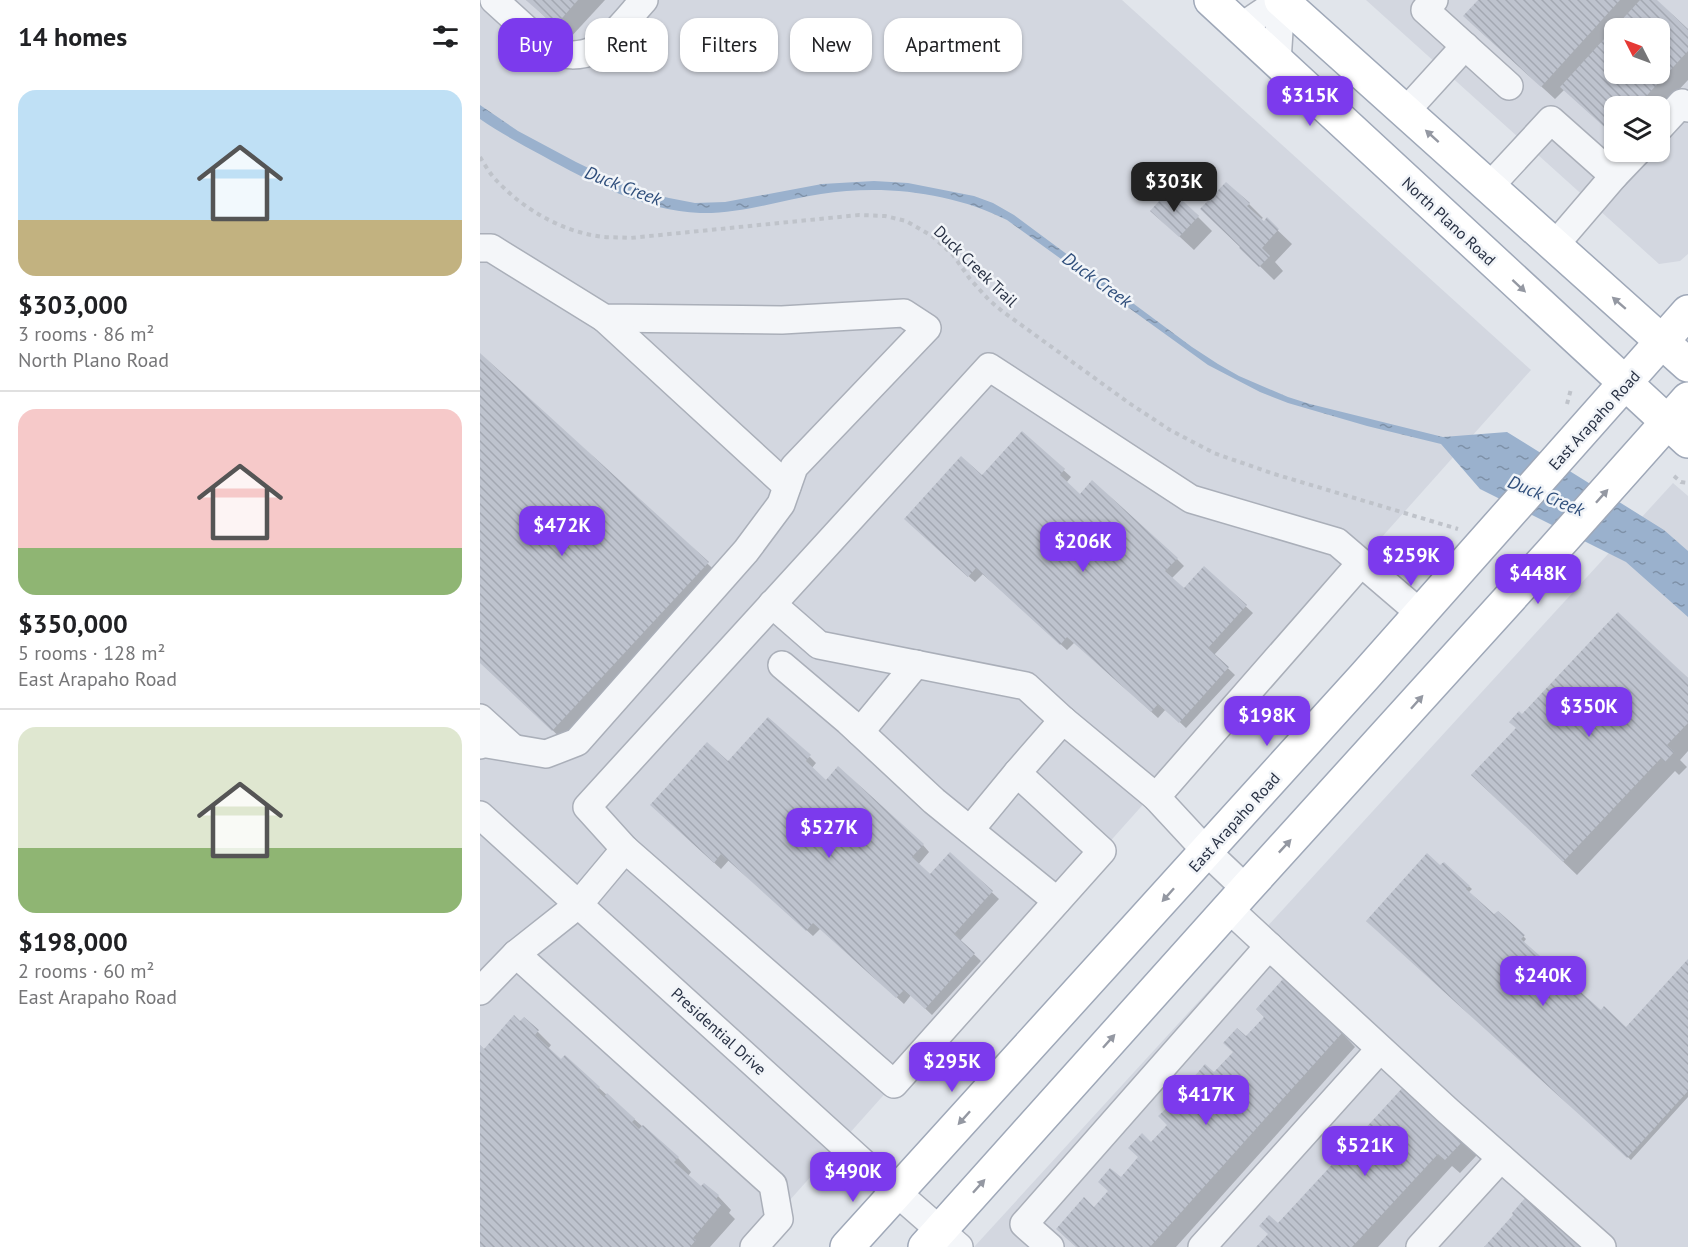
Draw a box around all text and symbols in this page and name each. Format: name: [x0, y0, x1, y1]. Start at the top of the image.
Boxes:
chip: Buy: [498, 18, 573, 72]
chip: Rent: [585, 18, 668, 72]
chip: Filters: [680, 18, 778, 72]
chip: New: [790, 18, 872, 72]
chip: Apartment: [884, 18, 1022, 72]
north arrow: [1604, 18, 1670, 84]
map controls: [1604, 18, 1670, 162]
text: 14 homes: [18, 20, 127, 53]
icon: filters: [429, 20, 462, 53]
pin: $315K: [1268, 76, 1352, 127]
text: $315K: [1281, 82, 1339, 108]
button: layers: [1604, 96, 1670, 162]
icon: home: [186, 129, 294, 237]
one-way arrow: [1425, 129, 1440, 143]
water label: Duck Creek: [582, 160, 666, 211]
pin: $303K: [1132, 162, 1216, 213]
text: $303K: [1145, 168, 1203, 194]
street label: North Plano Road: [1398, 173, 1500, 269]
street label: Duck Creek Trail: [930, 221, 1022, 311]
water label: Duck Creek: [1058, 247, 1137, 313]
one-way arrow: [1511, 279, 1526, 292]
text: $303,000: [18, 288, 128, 321]
one-way arrow: [1612, 297, 1627, 310]
text: 3 rooms · 86 m²: [18, 321, 154, 347]
text: North Plano Road: [18, 347, 169, 373]
street label: East Arapaho Road: [1544, 366, 1644, 474]
icon: home: [186, 448, 294, 556]
water label: Duck Creek: [1505, 470, 1589, 522]
one-way arrow: [1595, 489, 1608, 504]
pin: $472K: [520, 506, 604, 557]
text: $472K: [533, 512, 591, 538]
pin: $206K: [1041, 522, 1125, 573]
text: $206K: [1054, 528, 1112, 554]
pin: $259K: [1369, 536, 1453, 587]
text: $259K: [1382, 542, 1440, 568]
pin: $448K: [1496, 554, 1580, 605]
text: $448K: [1509, 560, 1567, 586]
text: $350,000: [18, 607, 128, 640]
text: 5 rooms · 128 m²: [18, 640, 165, 666]
text: East Arapaho Road: [18, 666, 177, 692]
pin: $350K: [1547, 687, 1631, 738]
text: $350K: [1560, 693, 1618, 719]
one-way arrow: [1410, 695, 1423, 710]
pin: $198K: [1225, 696, 1309, 747]
text: $198K: [1238, 702, 1296, 728]
icon: home: [186, 766, 294, 874]
street label: East Arapaho Road: [1184, 768, 1284, 876]
pin: $527K: [787, 808, 871, 859]
text: $527K: [800, 814, 858, 840]
one-way arrow: [1278, 839, 1291, 854]
one-way arrow: [1162, 887, 1175, 902]
text: $198,000: [18, 925, 128, 958]
pin: $240K: [1501, 956, 1585, 1007]
text: 2 rooms · 60 m²: [18, 958, 154, 984]
text: $240K: [1514, 962, 1572, 988]
street label: Presidential Drive: [667, 983, 771, 1079]
text: East Arapaho Road: [18, 984, 177, 1010]
one-way arrow: [1102, 1034, 1115, 1049]
pin: $295K: [910, 1042, 994, 1093]
text: $295K: [923, 1048, 981, 1074]
pin: $417K: [1164, 1075, 1248, 1126]
text: $417K: [1177, 1081, 1235, 1107]
one-way arrow: [958, 1110, 971, 1125]
pin: $521K: [1323, 1126, 1407, 1177]
text: $521K: [1336, 1132, 1394, 1158]
pin: $490K: [811, 1152, 895, 1203]
text: $490K: [824, 1158, 882, 1184]
one-way arrow: [972, 1179, 986, 1194]

